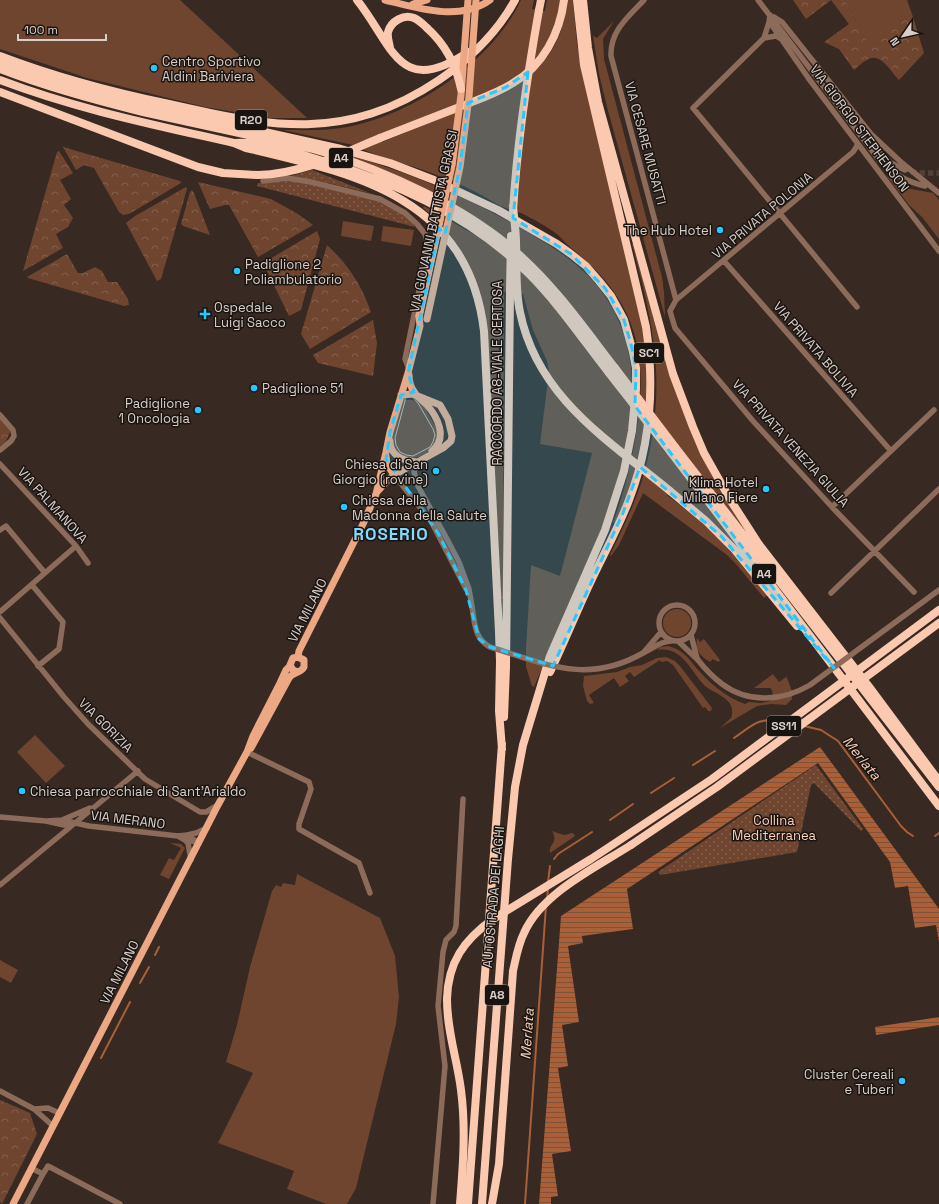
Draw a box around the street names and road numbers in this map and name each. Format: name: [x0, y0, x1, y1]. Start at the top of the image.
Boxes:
street label: VIA GIORGIO STEPHENSON: [806, 61, 913, 195]
street label: VIA CESARE MUSATTI: [621, 80, 670, 207]
road number: R20: [235, 110, 267, 130]
street label: VIA GIOVANNI BATTISTA GRASSI: [406, 128, 461, 314]
road number: A4: [329, 148, 353, 168]
street label: VIA PRIVATA POLONIA: [708, 168, 816, 263]
street label: RACCORDO A8-VIALE CERTOSA: [489, 281, 506, 465]
street label: VIA PRIVATA BOLIVIA: [769, 298, 862, 401]
road number: SC1: [634, 343, 664, 363]
street label: VIA PRIVATA VENEZIA GIULIA: [729, 376, 853, 511]
street label: VIA PALMANOVA: [14, 464, 91, 547]
road number: A4: [752, 564, 776, 584]
street label: VIA MILANO: [284, 575, 331, 645]
street label: VIA GORIZIA: [75, 695, 136, 756]
road number: SS11: [767, 716, 801, 736]
street label: VIA MERANO: [90, 806, 166, 832]
street label: AUTOSTRADA DEI LAGHI: [479, 826, 508, 969]
street label: VIA MILANO: [96, 937, 143, 1007]
road number: A8: [485, 985, 509, 1005]

